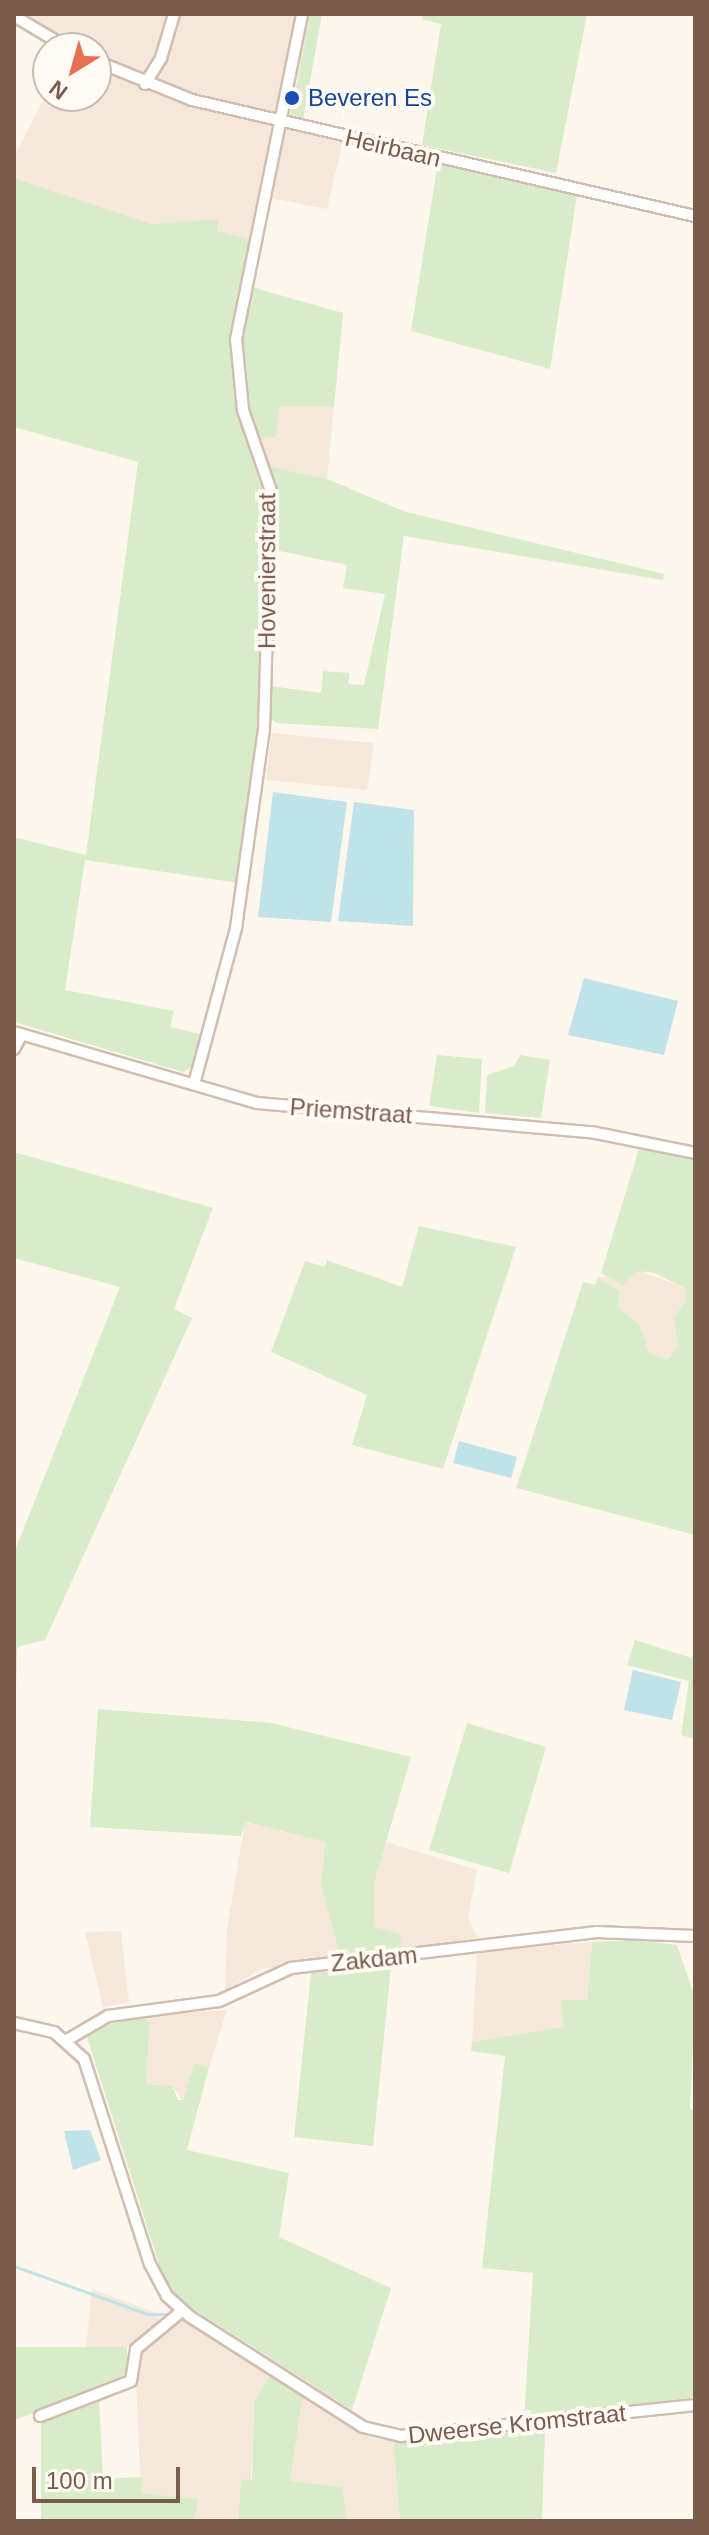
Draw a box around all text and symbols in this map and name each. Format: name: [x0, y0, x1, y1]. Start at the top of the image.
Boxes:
north arrow: [32, 32, 112, 112]
text: N: [45, 75, 72, 105]
place label: Beveren Es: [308, 84, 432, 112]
marker: Beveren Es: [283, 89, 301, 107]
street label: Heirbaan: [342, 123, 444, 173]
street label: Hovenierstraat: [253, 493, 281, 649]
street label: Priemstraat: [289, 1092, 413, 1130]
street label: Zakdam: [329, 1940, 419, 1978]
street label: Dweerse Kromstraat: [407, 2398, 627, 2450]
scale bar: [36, 2451, 184, 2501]
text: 100 m: [46, 2467, 113, 2494]

